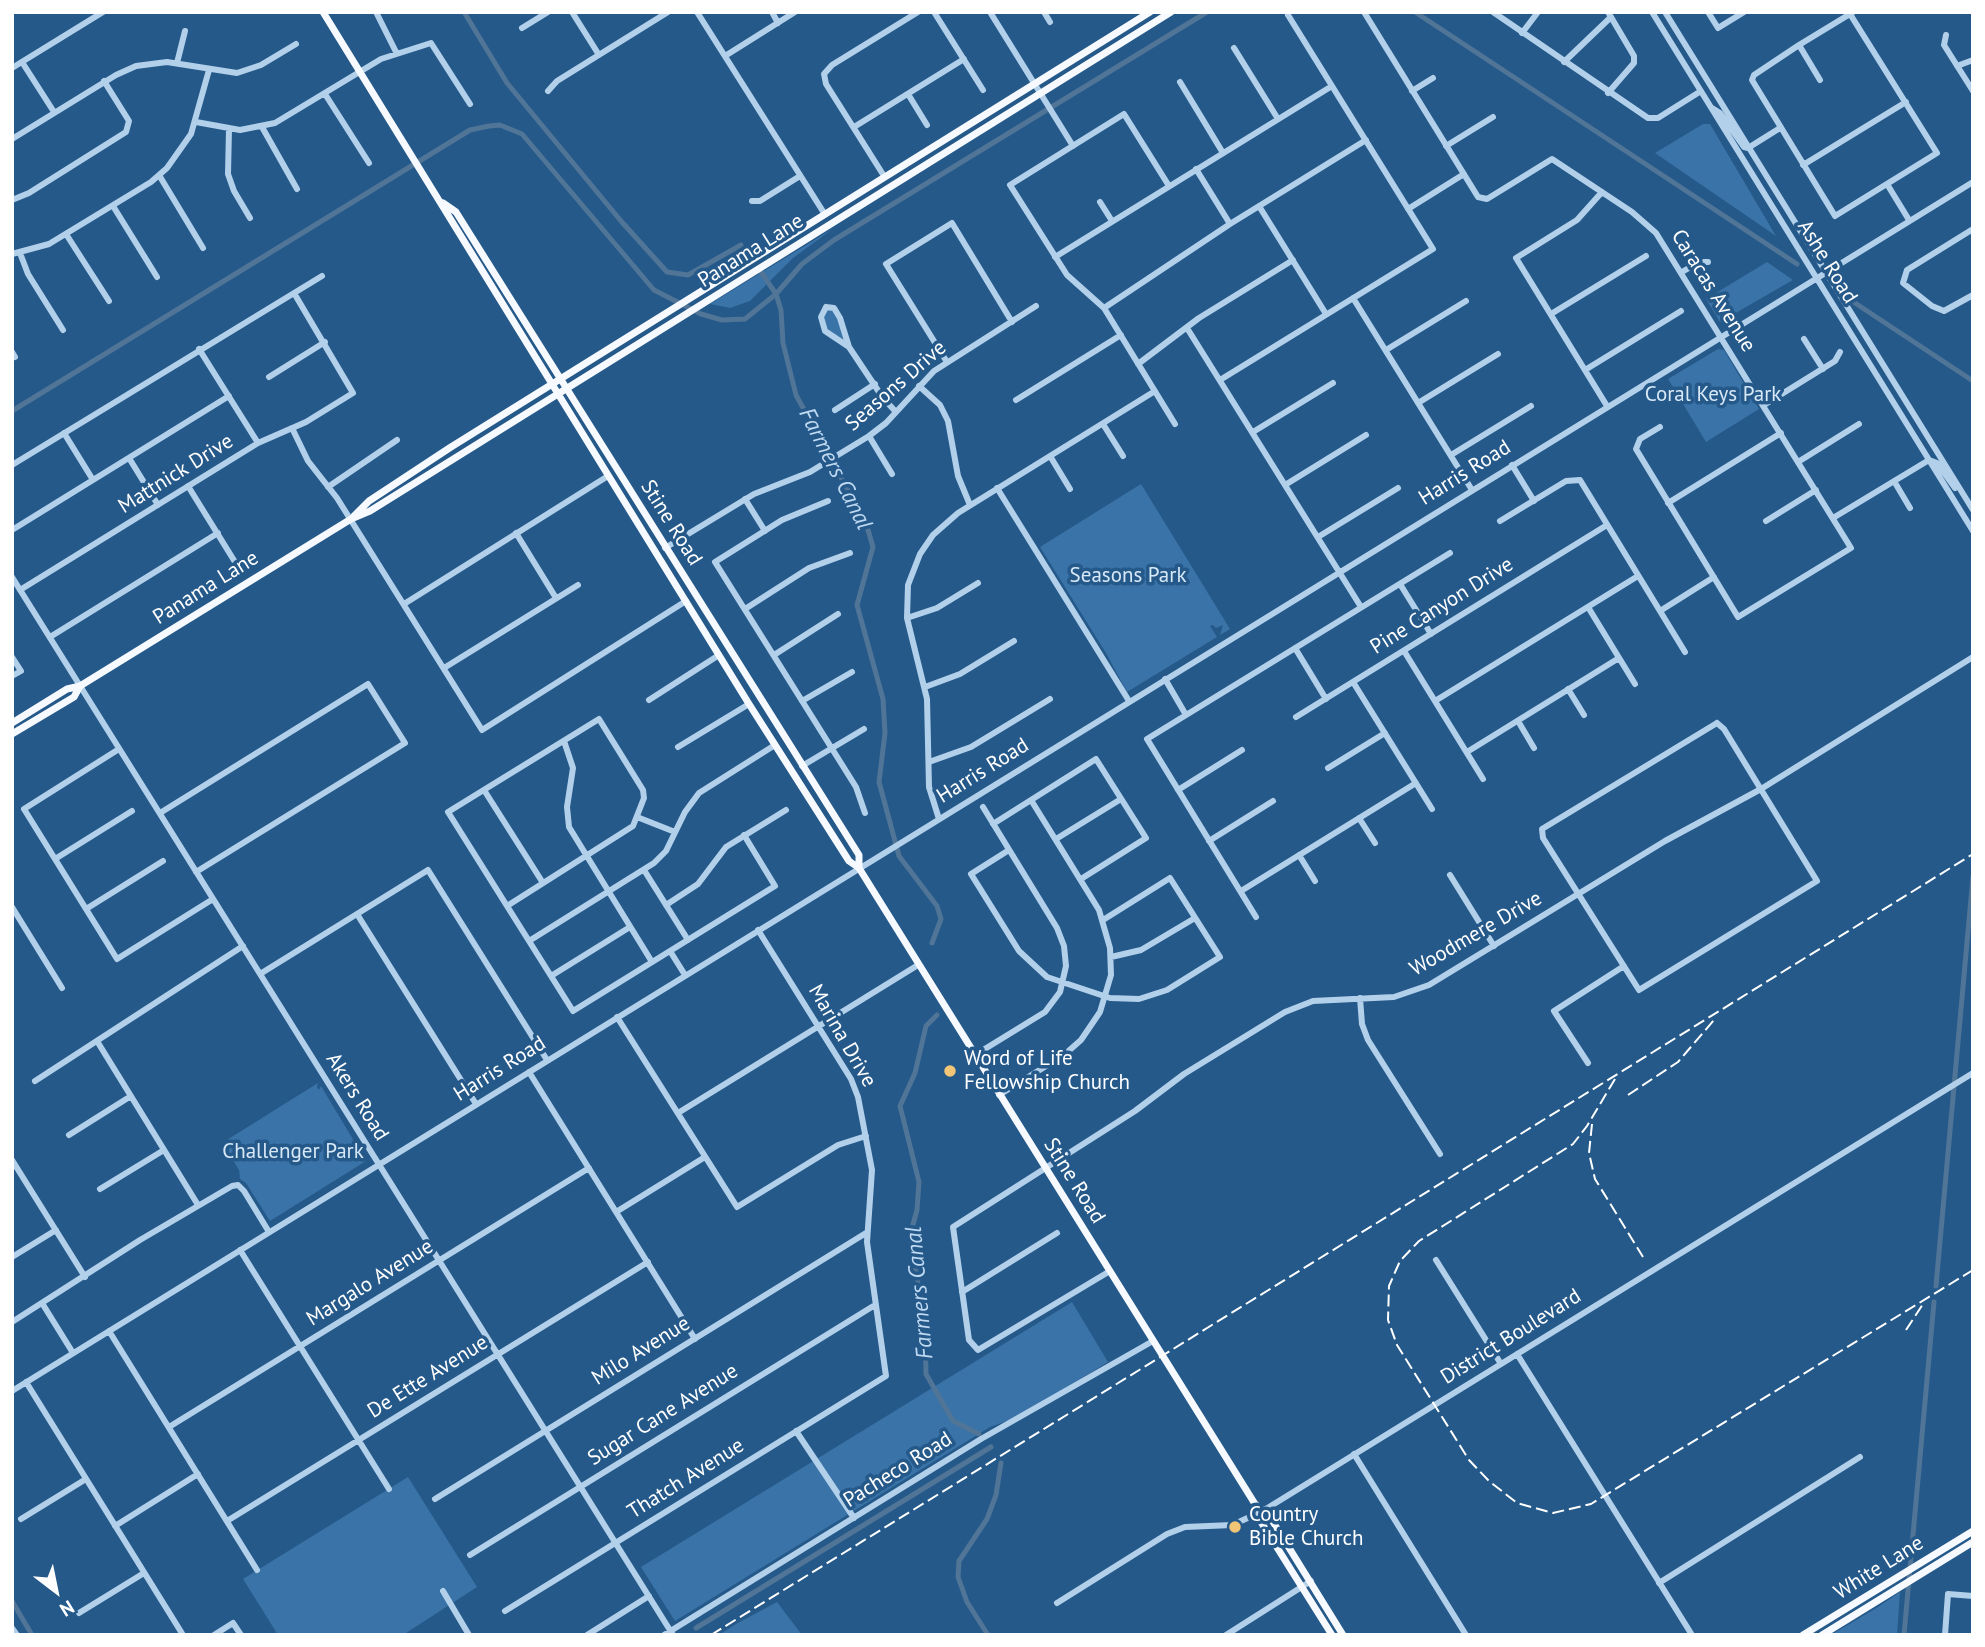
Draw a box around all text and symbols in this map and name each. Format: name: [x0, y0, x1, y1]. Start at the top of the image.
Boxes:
street label: Panama Lane: [694, 209, 808, 293]
street label: Ashe Road: [1792, 216, 1862, 308]
street label: Caracas Avenue: [1665, 225, 1761, 357]
street label: Seasons Drive: [840, 335, 952, 437]
park label: Coral Keys Park: [1645, 382, 1781, 408]
water label: Farmers Canal: [792, 403, 878, 535]
street label: Mattnick Drive: [114, 429, 238, 519]
street label: Harris Road: [1415, 435, 1515, 511]
street label: Stine Road: [635, 476, 707, 570]
street label: Panama Lane: [149, 546, 263, 630]
street label: Pine Canyon Drive: [1366, 552, 1518, 660]
park label: Seasons Park: [1070, 563, 1186, 589]
street label: Harris Road: [933, 733, 1033, 809]
street label: Woodmere Drive: [1405, 886, 1547, 982]
street label: Marina Drive: [802, 980, 882, 1092]
street label: Harris Road: [450, 1031, 550, 1107]
place label: Word of Life Fellowship Church: [964, 1046, 1130, 1096]
street label: Akers Road: [320, 1048, 394, 1146]
marker: Word of Life Fellowship Church: [942, 1063, 958, 1079]
street label: Stine Road: [1038, 1134, 1110, 1228]
park label: Challenger Park: [222, 1139, 364, 1165]
water label: Farmers Canal: [900, 1225, 940, 1361]
street label: Margalo Avenue: [302, 1234, 438, 1332]
street label: District Boulevard: [1436, 1284, 1586, 1390]
street label: Milo Avenue: [587, 1311, 695, 1391]
street label: De Ette Avenue: [363, 1330, 493, 1424]
street label: Sugar Cane Avenue: [583, 1359, 743, 1471]
street label: Pacheco Road: [839, 1427, 957, 1513]
street label: Thatch Avenue: [623, 1433, 749, 1525]
place label: Country Bible Church: [1249, 1502, 1364, 1552]
marker: Country Bible Church: [1227, 1519, 1243, 1535]
street label: White Lane: [1830, 1531, 1928, 1605]
north arrow: [21, 1556, 91, 1626]
text: N: [55, 1595, 79, 1622]

